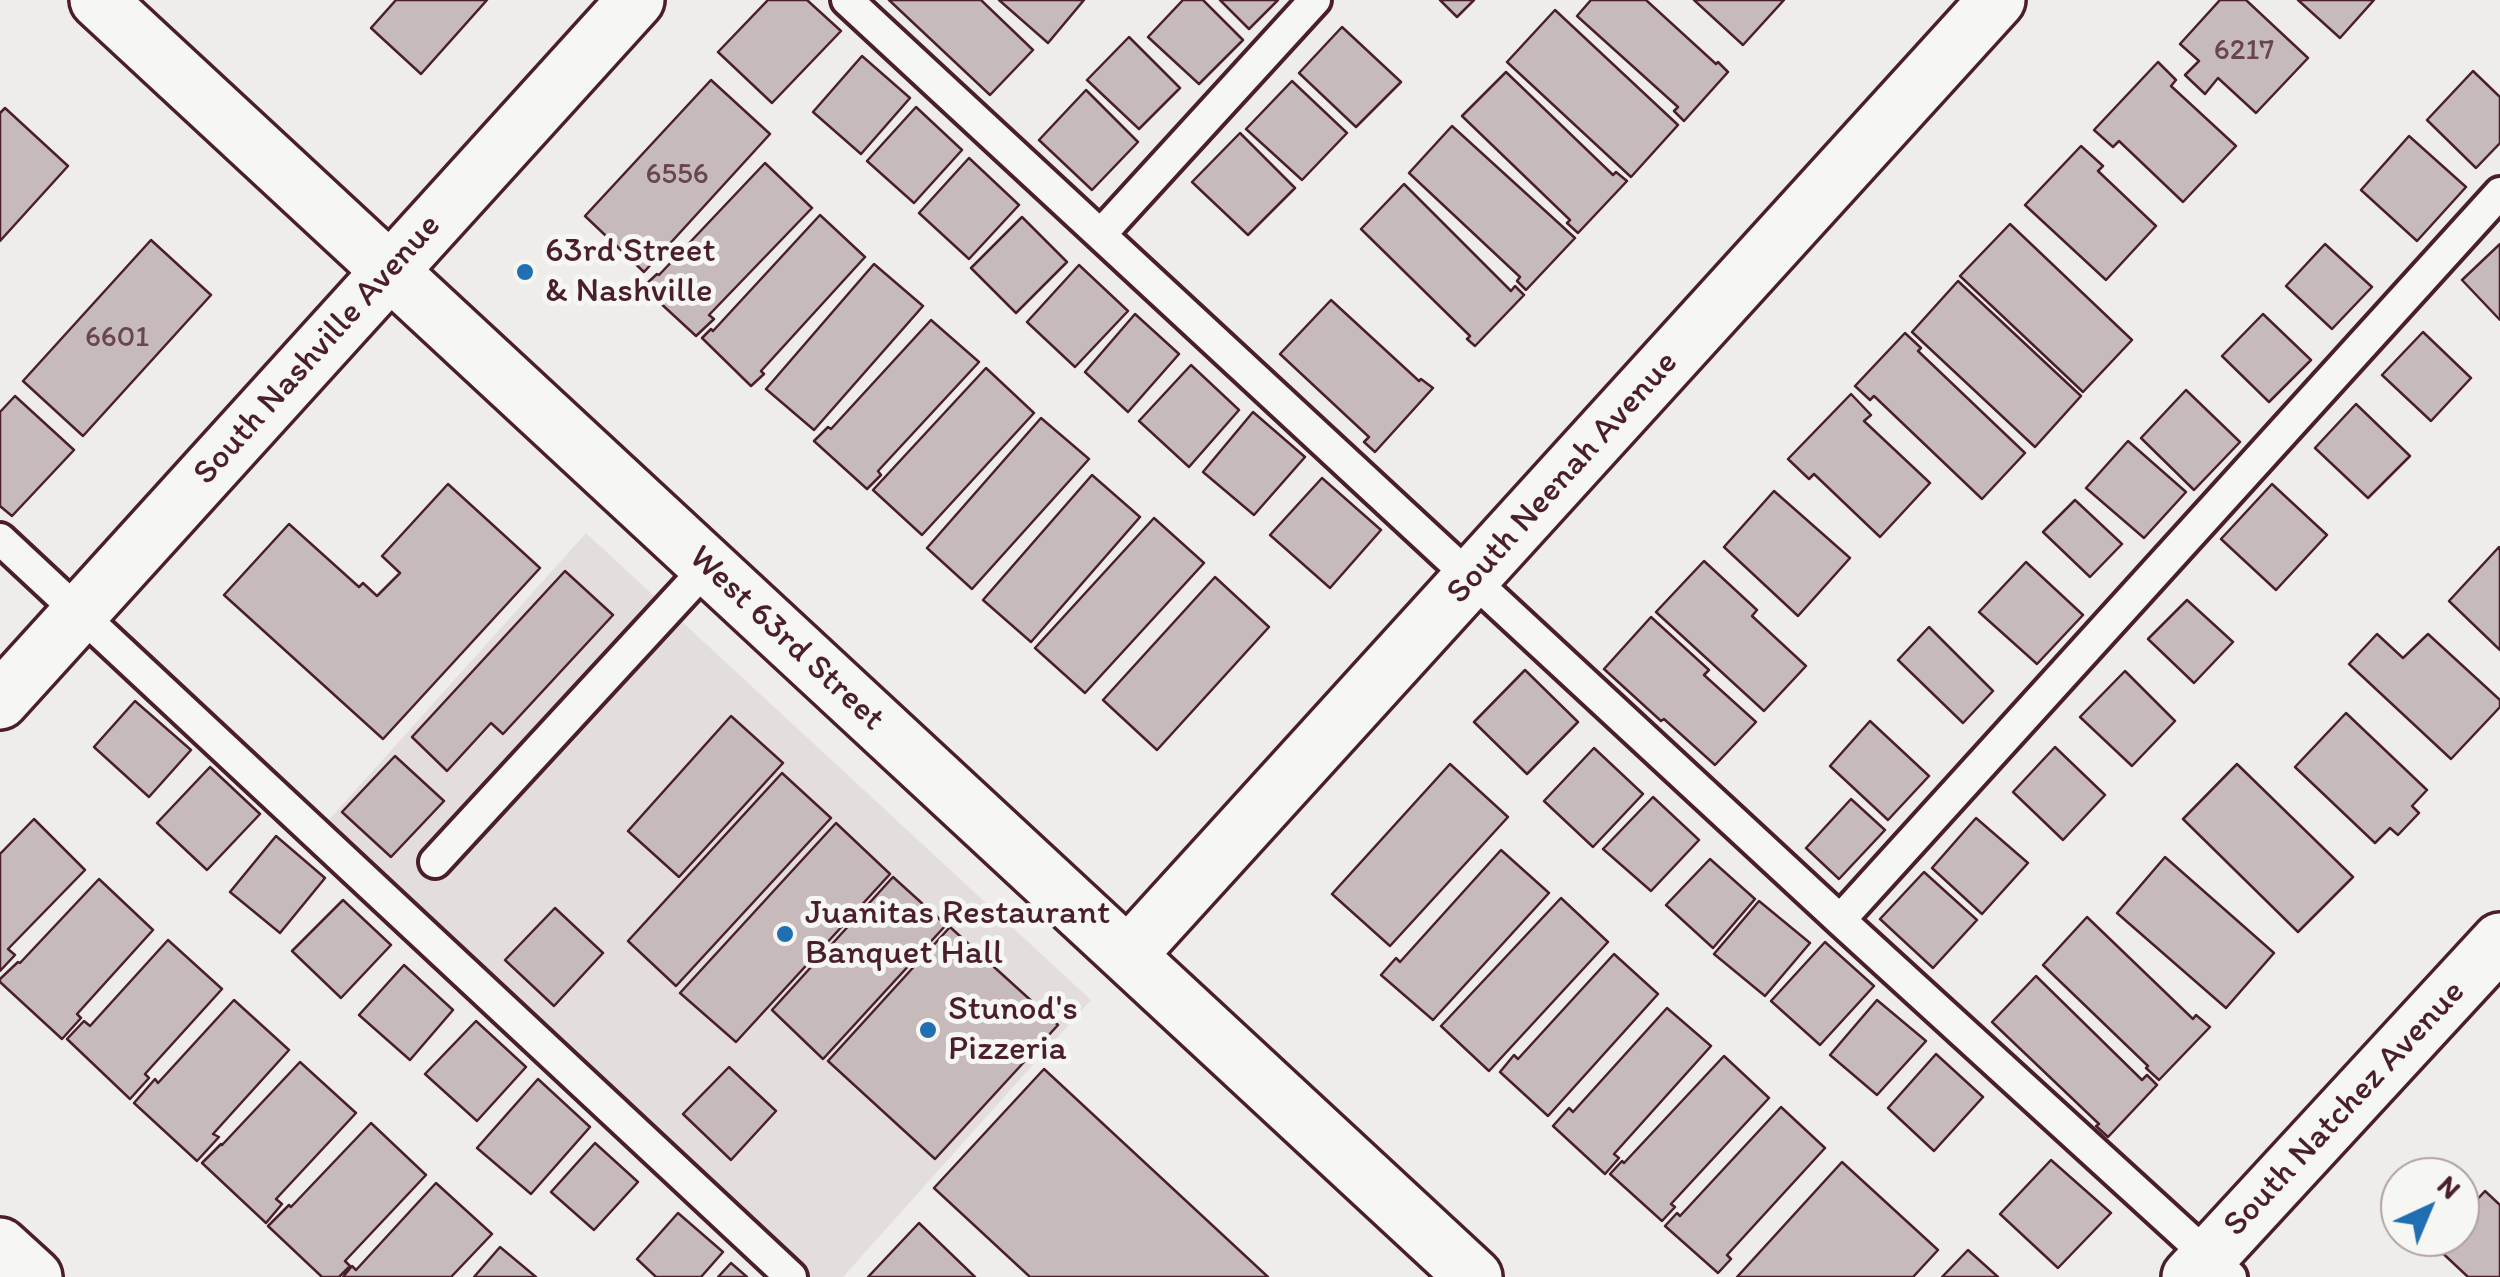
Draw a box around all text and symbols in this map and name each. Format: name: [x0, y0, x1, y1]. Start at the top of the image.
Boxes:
house number: 6217: [2214, 33, 2274, 69]
house number: 6556: [645, 157, 709, 193]
street label: South Nashville Avenue: [185, 206, 451, 494]
place label: 63rd Street & Nashville: [545, 231, 716, 313]
marker: 63rd Street & Nashville: [514, 261, 536, 283]
house number: 6601: [85, 320, 149, 356]
street label: South Neenah Avenue: [1438, 343, 1688, 613]
street label: West 63rd Street: [679, 538, 893, 740]
place label: Juanitas Restaurant Banquet Hall: [805, 893, 1110, 975]
marker: Juanitas Restaurant Banquet Hall: [774, 923, 796, 945]
street label: South Natchez Avenue: [2215, 972, 2475, 1246]
place label: Stunod's Pizzeria: [948, 989, 1078, 1071]
marker: Stunod's Pizzeria: [917, 1019, 939, 1041]
north arrow: [2380, 1157, 2480, 1257]

